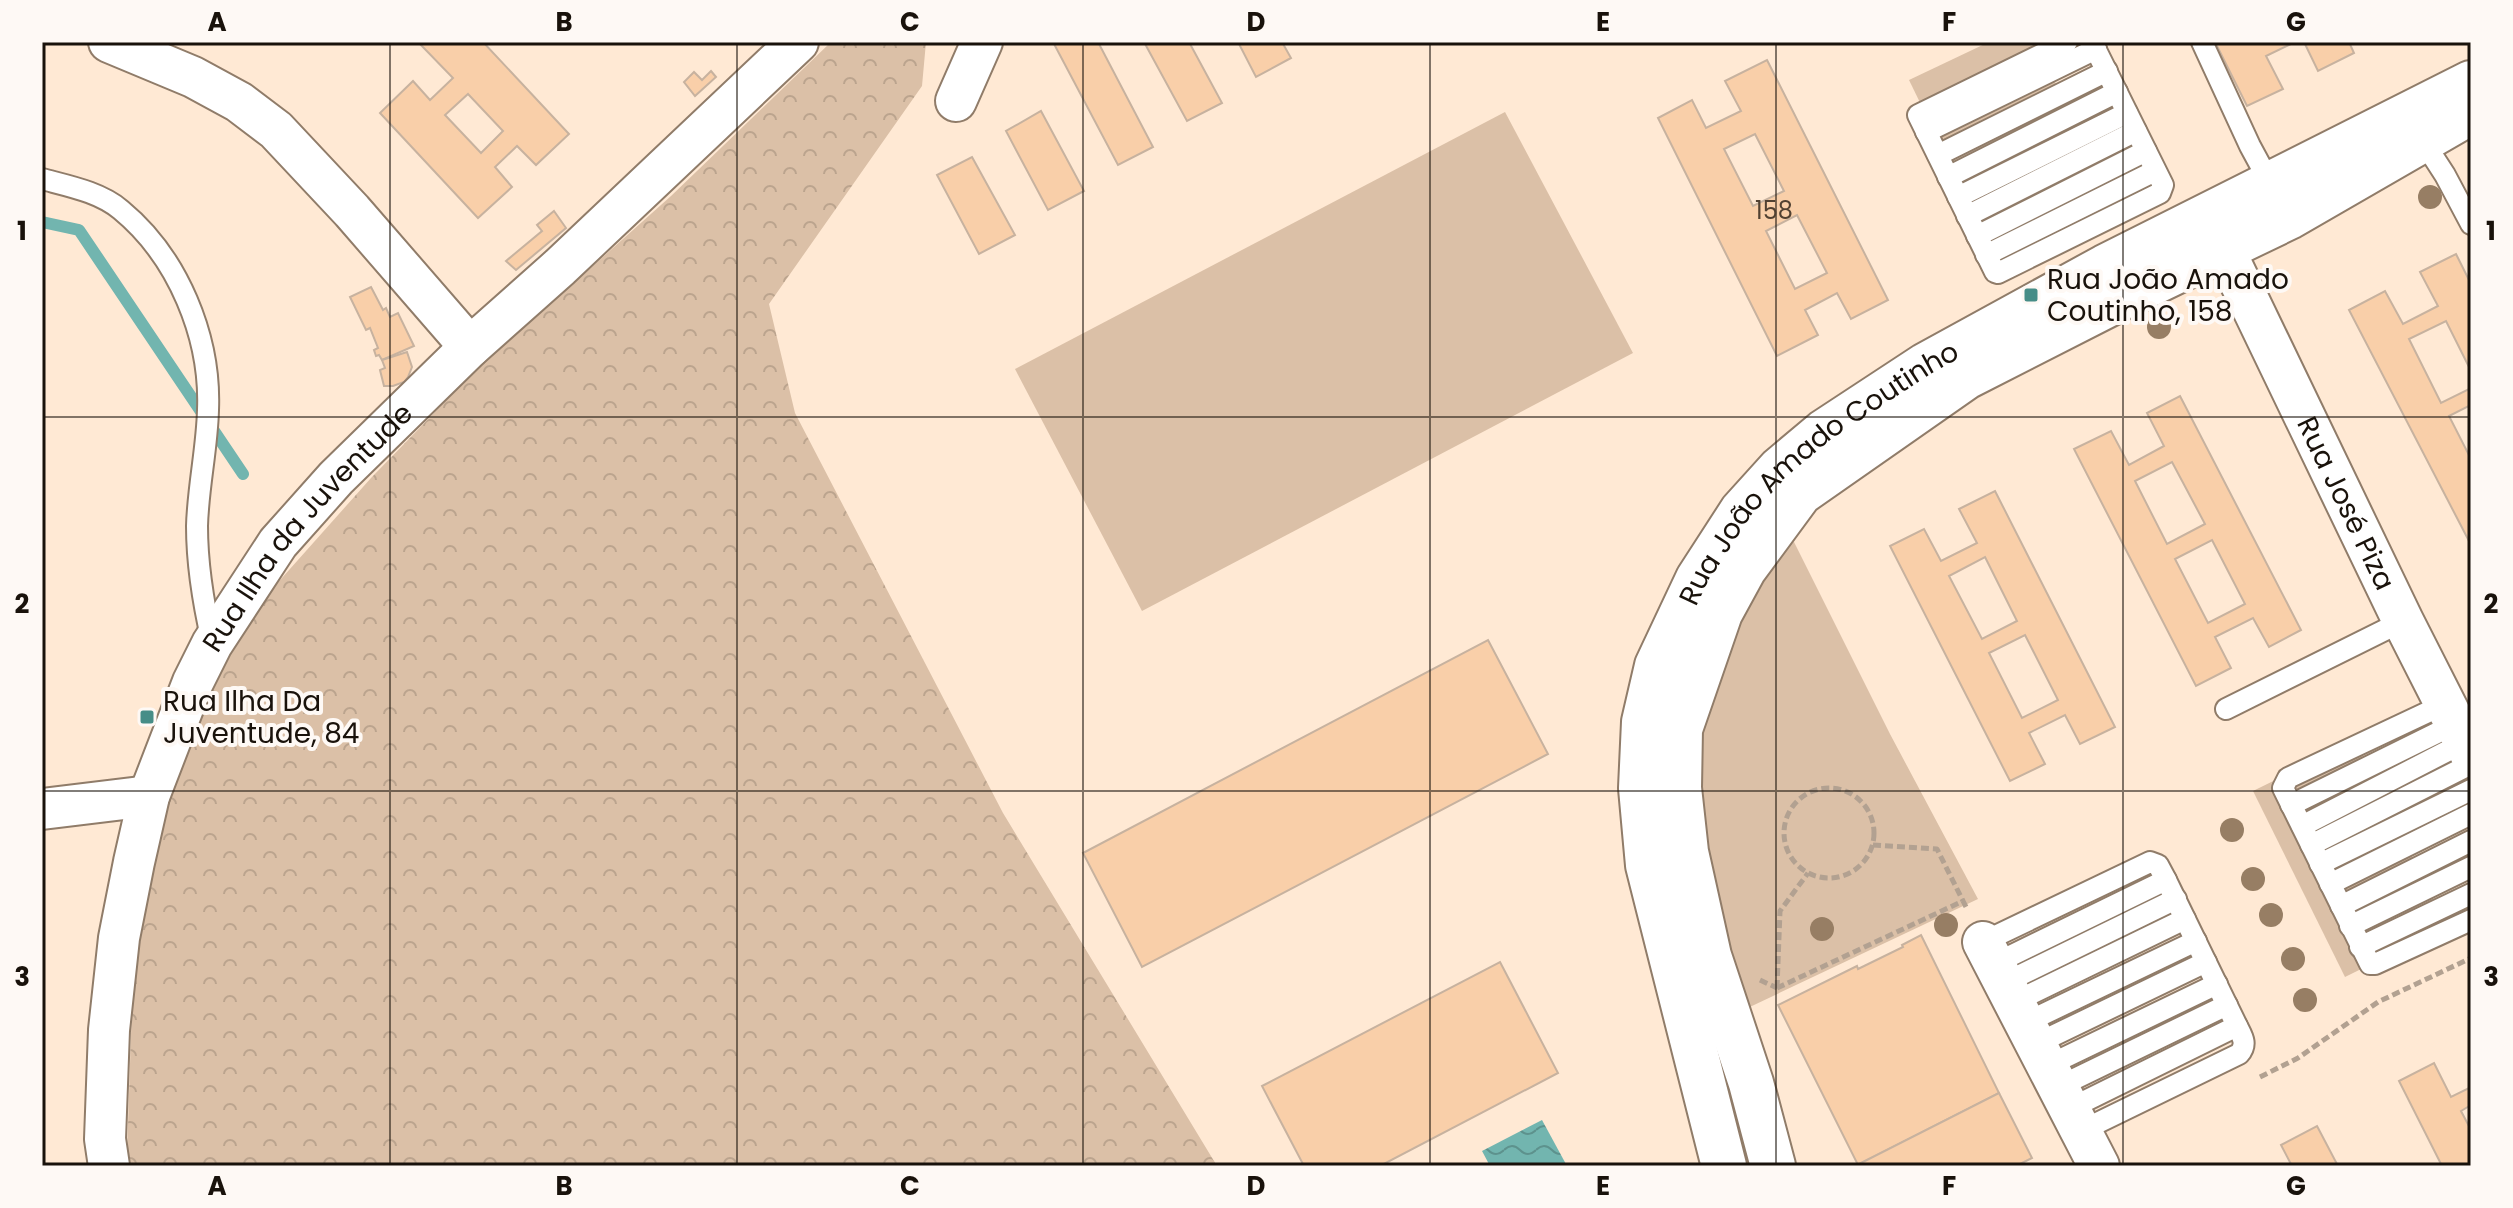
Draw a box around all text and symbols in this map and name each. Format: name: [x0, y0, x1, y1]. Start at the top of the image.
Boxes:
text: A: [207, 4, 227, 40]
text: B: [555, 4, 573, 40]
text: C: [900, 4, 920, 40]
text: D: [1247, 4, 1266, 40]
text: E: [1596, 4, 1610, 40]
text: F: [1942, 4, 1956, 40]
text: G: [2286, 4, 2306, 40]
house number: 158: [1755, 194, 1793, 227]
text: 1: [17, 213, 27, 249]
text: 1: [2486, 213, 2496, 249]
place label: Rua João Amado Coutinho, 158: [2047, 260, 2289, 331]
marker: Rua João Amado Coutinho, 158: [2022, 286, 2040, 304]
street label: Rua João Amado Coutinho: [1670, 332, 1966, 611]
street label: Rua Ilha da Juventude: [193, 394, 422, 659]
street label: Rua José Piza: [2287, 410, 2404, 597]
text: 2: [15, 586, 30, 622]
text: 2: [2484, 586, 2499, 622]
place label: Rua Ilha Da Juventude, 84: [163, 682, 359, 753]
marker: Rua Ilha Da Juventude, 84: [138, 708, 156, 726]
text: 3: [14, 959, 30, 995]
text: 3: [2483, 959, 2499, 995]
text: A: [207, 1168, 227, 1204]
text: B: [555, 1168, 573, 1204]
text: C: [900, 1168, 920, 1204]
text: D: [1247, 1168, 1266, 1204]
text: E: [1596, 1168, 1610, 1204]
text: F: [1942, 1168, 1956, 1204]
text: G: [2286, 1168, 2306, 1204]

